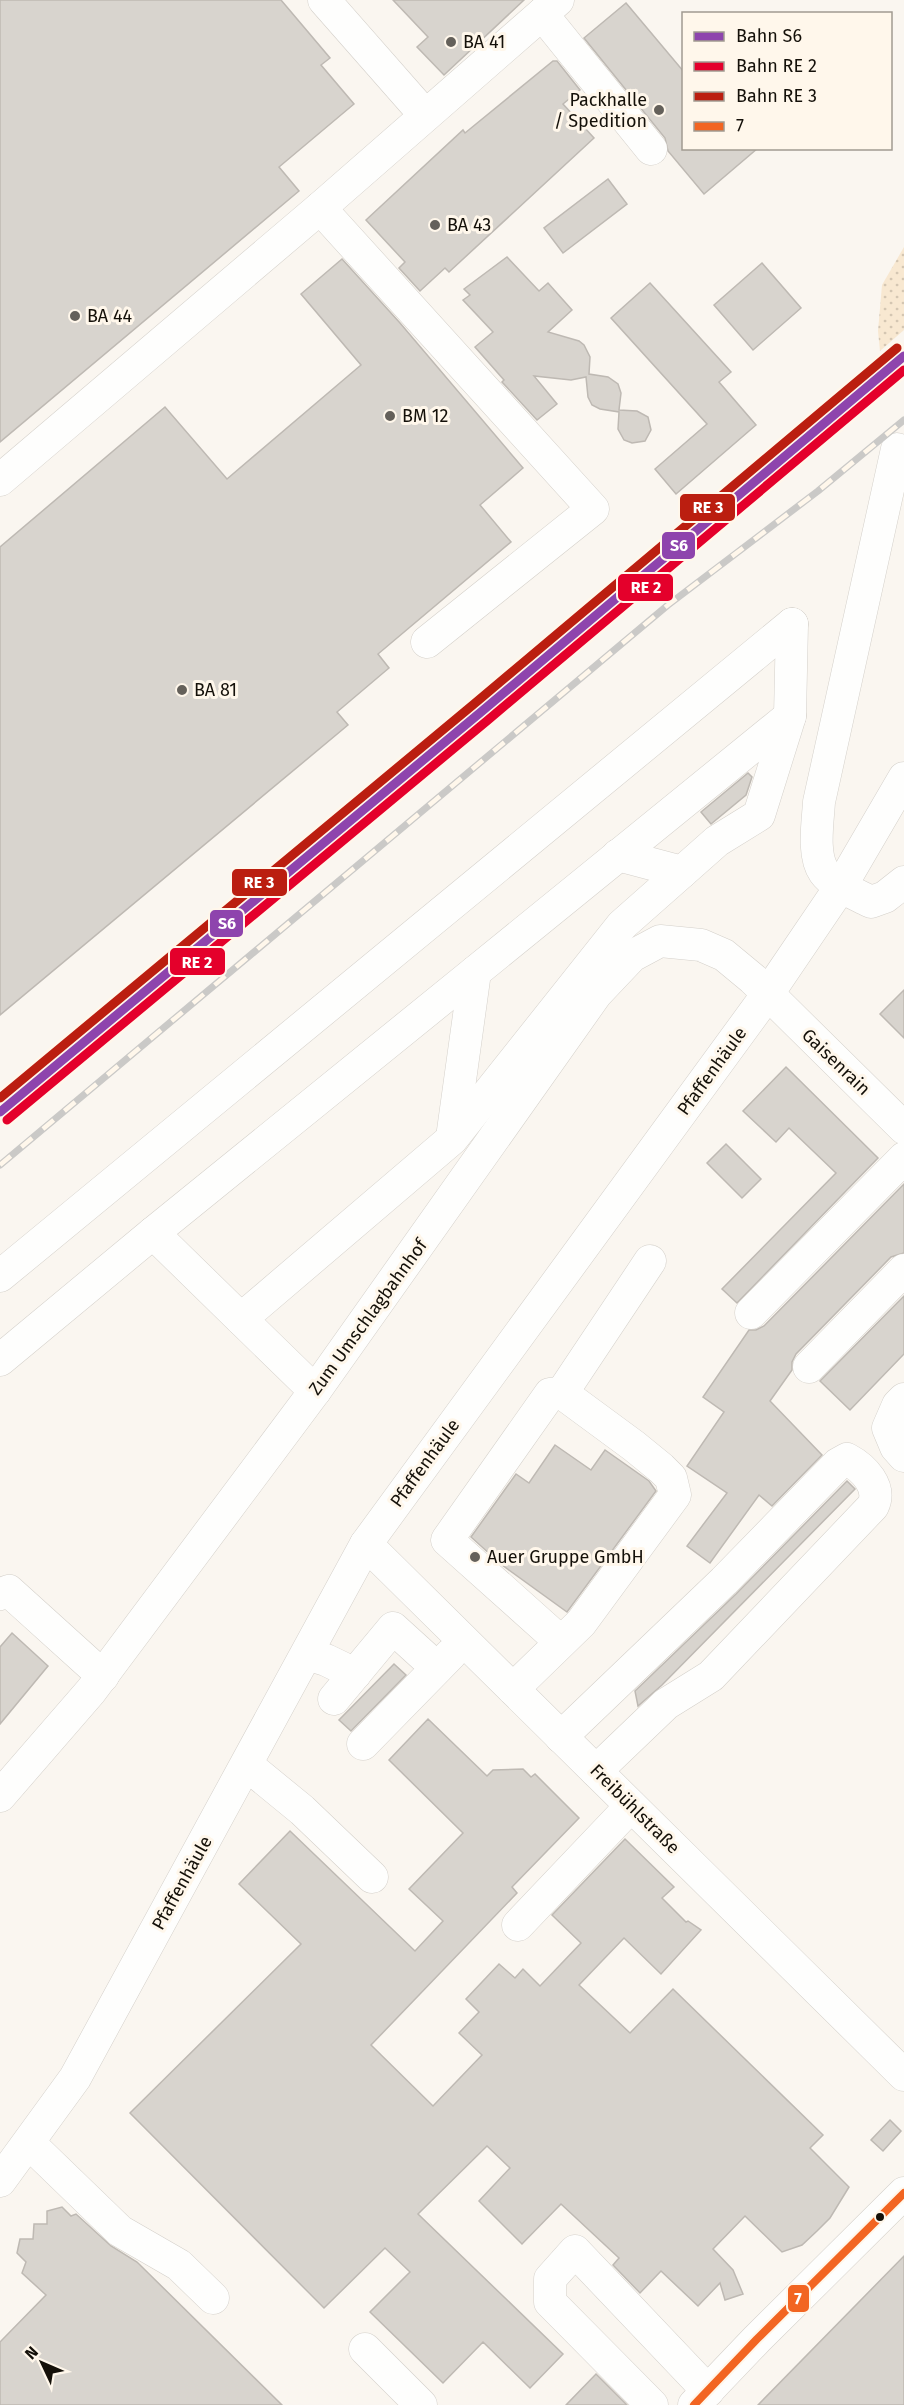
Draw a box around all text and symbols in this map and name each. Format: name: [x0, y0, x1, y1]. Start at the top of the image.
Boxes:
legend: [682, 12, 892, 150]
text: Bahn S6: [736, 25, 802, 47]
place label: BA 41: [463, 31, 505, 53]
marker: BA 41: [444, 35, 458, 49]
text: Bahn RE 2: [736, 55, 817, 77]
text: Bahn RE 3: [736, 85, 817, 107]
place label: Packhalle / Spedition: [554, 89, 647, 132]
marker: Packhalle / Spedition: [652, 103, 666, 117]
text: 7: [736, 115, 744, 137]
place label: BA 43: [447, 214, 491, 236]
marker: BA 43: [428, 218, 442, 232]
place label: BA 44: [87, 305, 133, 327]
marker: BA 44: [68, 309, 82, 323]
place label: BM 12: [402, 405, 449, 427]
marker: BM 12: [383, 409, 397, 423]
line badge: RE 3: [679, 493, 736, 522]
text: RE 3: [693, 498, 723, 517]
line badge: S6: [661, 531, 696, 560]
text: S6: [670, 536, 688, 555]
line badge: RE 2: [617, 573, 674, 602]
text: RE 2: [631, 578, 661, 597]
place label: BA 81: [194, 679, 237, 701]
marker: BA 81: [175, 683, 189, 697]
line badge: RE 3: [231, 868, 288, 897]
text: RE 3: [244, 873, 274, 892]
line badge: S6: [209, 909, 244, 938]
text: S6: [218, 914, 236, 933]
line badge: RE 2: [169, 947, 226, 976]
text: RE 2: [182, 953, 212, 972]
street label: Pfaffenhäule: [673, 1023, 751, 1119]
street label: Gaisenrain: [797, 1024, 875, 1100]
street label: Zum Umschlagbahnhof: [304, 1233, 433, 1399]
street label: Pfaffenhäule: [386, 1415, 464, 1511]
place label: Auer Gruppe GmbH: [487, 1546, 644, 1568]
marker: Auer Gruppe GmbH: [468, 1550, 482, 1564]
street label: Freibühlstraße: [586, 1760, 684, 1858]
street label: Pfaffenhäule: [147, 1832, 217, 1934]
unlabelled marker: [874, 2211, 886, 2223]
line badge: 7: [787, 2284, 810, 2313]
text: 7: [794, 2289, 802, 2308]
north arrow: [12, 2333, 72, 2393]
text: N: [21, 2343, 42, 2363]

